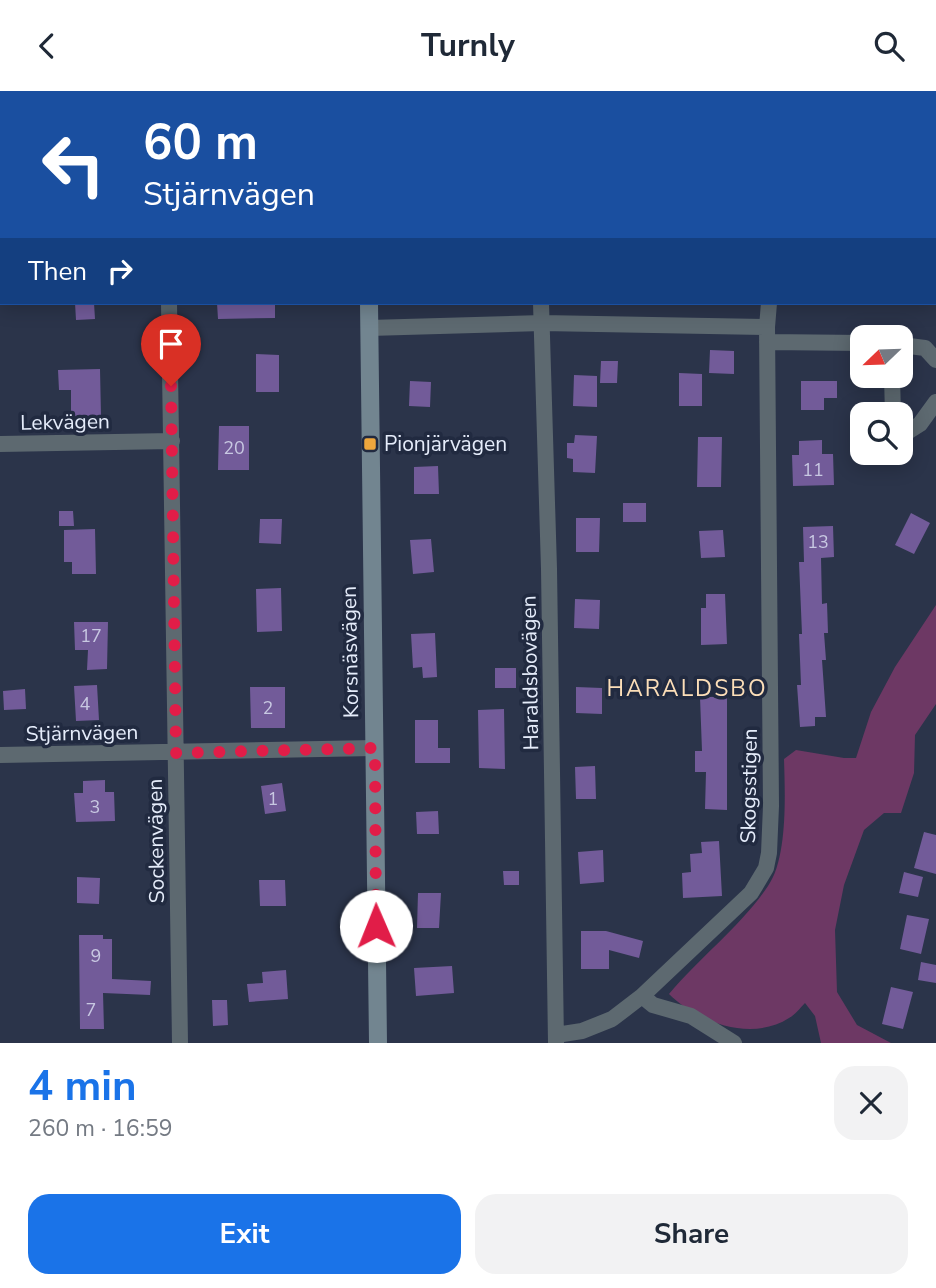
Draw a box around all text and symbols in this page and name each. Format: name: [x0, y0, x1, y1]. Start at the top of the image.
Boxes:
text: Turnly: [421, 24, 515, 67]
icon: back: [28, 27, 66, 65]
icon: search: [870, 27, 908, 65]
text: 60 m: [143, 109, 258, 176]
icon: left: [28, 119, 119, 210]
text: Stjärnvägen: [143, 173, 315, 216]
icon: right: [101, 252, 139, 290]
text: Then: [28, 254, 87, 289]
pin: [141, 314, 201, 386]
icon: arrive: [152, 325, 190, 363]
north arrow: [850, 325, 914, 389]
map controls: [850, 325, 913, 465]
button: search: [850, 402, 913, 465]
street label: Lekvägen: [20, 407, 110, 437]
place label: Pionjärvägen: [384, 430, 507, 458]
house number: 20: [223, 436, 245, 460]
marker: Pionjärvägen: [362, 436, 378, 452]
house number: 11: [802, 458, 824, 482]
house number: 13: [807, 530, 829, 554]
street label: Korsnäsvägen: [335, 586, 365, 718]
street label: Haraldsbovägen: [515, 595, 545, 751]
house number: 17: [80, 624, 102, 648]
district label: HARALDSBO: [606, 673, 768, 704]
house number: 4: [80, 692, 91, 716]
house number: 2: [263, 696, 273, 720]
street label: Stjärnvägen: [25, 718, 139, 748]
street label: Skogsstigen: [734, 728, 764, 844]
street label: Sockenvägen: [141, 778, 171, 904]
house number: 1: [268, 787, 278, 811]
house number: 3: [90, 795, 100, 819]
position arrow: [339, 889, 413, 963]
house number: 9: [91, 944, 101, 968]
house number: 7: [86, 998, 96, 1022]
text: 4 min: [28, 1058, 137, 1115]
button: close: [834, 1066, 908, 1140]
text: 260 m · 16:59: [28, 1113, 173, 1144]
button: Exit: [28, 1194, 461, 1274]
button: Share: [475, 1194, 908, 1274]

